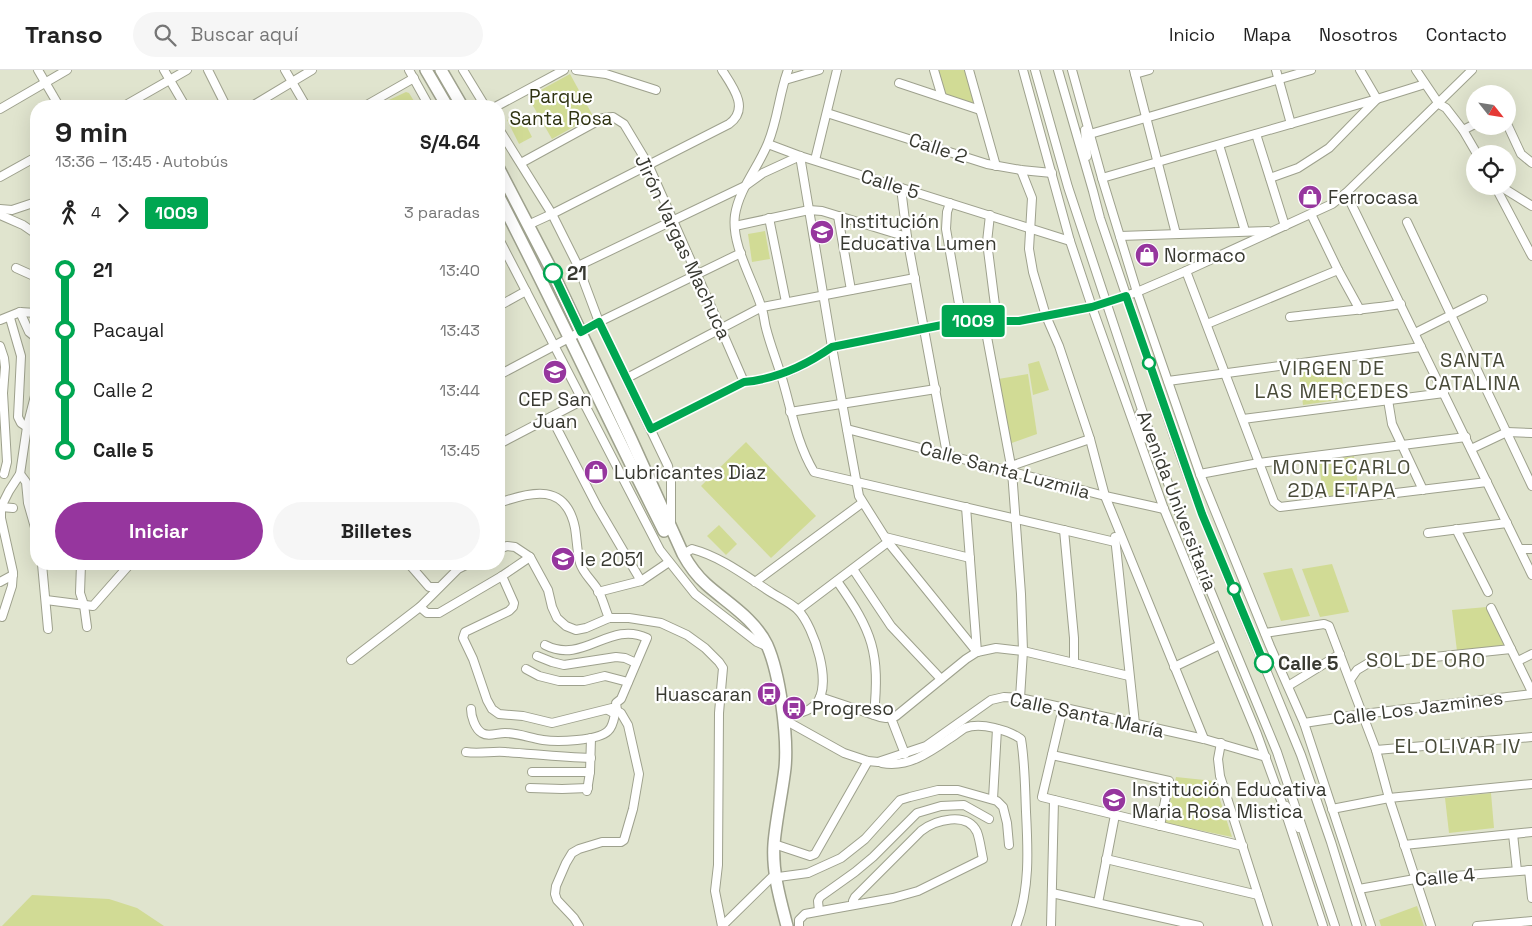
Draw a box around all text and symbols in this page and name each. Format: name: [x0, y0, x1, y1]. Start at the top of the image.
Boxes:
search box: [133, 12, 483, 57]
text: Transo: [25, 19, 103, 50]
icon: search: [151, 21, 179, 49]
text: Buscar aquí: [191, 22, 298, 47]
text: Inicio: [1169, 23, 1215, 46]
text: Mapa: [1243, 23, 1291, 46]
text: Nosotros: [1319, 23, 1398, 46]
text: Contacto: [1426, 23, 1507, 46]
park label: Parque Santa Rosa: [509, 84, 613, 131]
north arrow: [1466, 85, 1516, 135]
map controls: [1466, 85, 1516, 195]
text: 9 min: [55, 114, 128, 150]
street label: Calle 2: [906, 127, 970, 169]
text: S/4.64: [420, 130, 480, 155]
button: locate: [1466, 145, 1516, 195]
street label: Jirón Vargas Machuca: [629, 150, 737, 344]
text: 13:36 – 13:45 · Autobús: [55, 151, 228, 172]
street label: Calle 5: [858, 163, 922, 205]
shop icon: Ferrocasa: [1297, 184, 1323, 210]
place label: Ferrocasa: [1328, 185, 1418, 210]
icon: walk: [55, 199, 83, 227]
icon: forward: [109, 199, 137, 227]
text: 1009: [155, 201, 198, 224]
text: 4: [91, 202, 101, 223]
text: 3 paradas: [404, 202, 480, 223]
place label: Institución Educativa Lumen: [840, 209, 997, 256]
school or university icon: Institución Educativa Lumen: [809, 219, 835, 245]
shop icon: Normaco: [1134, 242, 1160, 268]
place label: Normaco: [1164, 243, 1246, 268]
text: 21: [93, 258, 113, 283]
text: 13:40: [439, 260, 480, 281]
place label: 21: [567, 261, 587, 286]
marker: 21: [543, 263, 563, 283]
line badge: 1009: [938, 305, 1008, 337]
text: 1009: [952, 309, 994, 332]
text: Pacayal: [93, 318, 164, 343]
text: 13:43: [440, 320, 480, 341]
district label: SANTA CATALINA: [1425, 347, 1521, 396]
district label: VIRGEN DE LAS MERCEDES: [1255, 355, 1409, 404]
unlabelled marker: [1142, 356, 1156, 370]
school or university icon: CEP San Juan: [542, 359, 568, 385]
text: Calle 2: [93, 378, 153, 403]
text: 13:44: [440, 380, 480, 401]
place label: CEP San Juan: [518, 387, 592, 434]
street label: Avenida Universitaria: [1131, 407, 1223, 595]
street label: Calle Santa Luzmila: [917, 435, 1093, 505]
text: Calle 5: [93, 438, 154, 463]
text: 13:45: [440, 440, 480, 461]
district label: MONTECARLO 2DA ETAPA: [1273, 454, 1411, 503]
shop icon: Lubricantes Diaz: [583, 459, 609, 485]
place label: Lubricantes Diaz: [614, 460, 766, 485]
button: Iniciar: [55, 502, 263, 560]
button: Billetes: [273, 502, 480, 560]
school or university icon: Ie 2051: [550, 546, 576, 572]
place label: Ie 2051: [580, 547, 643, 572]
unlabelled marker: [1227, 582, 1241, 596]
district label: SOL DE ORO: [1366, 647, 1486, 673]
place label: Calle 5: [1278, 651, 1339, 676]
marker: Calle 5: [1254, 653, 1274, 673]
bus stop icon: Huascaran: [756, 681, 782, 707]
place label: Huascaran: [655, 682, 752, 707]
street label: Calle Los Jazmines: [1332, 685, 1504, 731]
street label: Calle Santa María: [1008, 686, 1167, 744]
bus stop icon: Progreso: [781, 695, 807, 721]
place label: Progreso: [812, 696, 894, 721]
district label: EL OLIVAR IV: [1395, 733, 1521, 759]
place label: Institución Educativa Maria Rosa Mistica: [1132, 777, 1327, 824]
school or university icon: Institución Educativa Maria Rosa Mistica: [1101, 787, 1127, 813]
street label: Calle 4: [1414, 862, 1476, 892]

